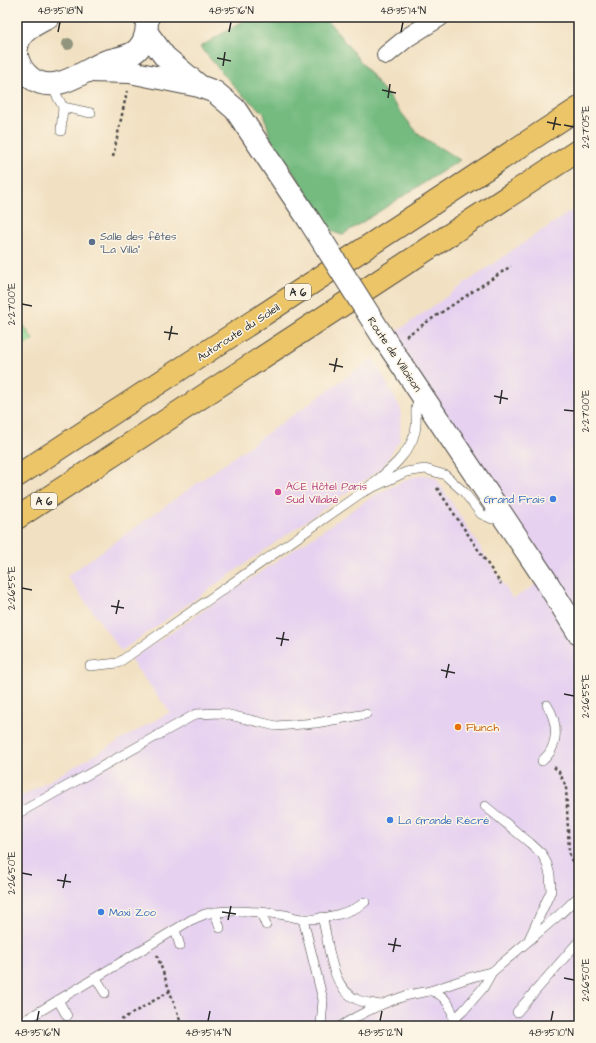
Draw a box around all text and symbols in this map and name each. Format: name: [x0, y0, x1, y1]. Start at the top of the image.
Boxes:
text: 48°35'18"N: [37, 4, 83, 18]
text: 48°35'16"N: [208, 4, 254, 18]
text: 48°35'14"N: [380, 4, 426, 18]
text: 2°27'05"E: [579, 105, 593, 149]
place label: Salle des fêtes "La Villa": [100, 229, 177, 257]
marker: Salle des fêtes "La Villa": [87, 237, 97, 247]
text: 2°27'00"E: [5, 283, 19, 325]
road number: A 6: [285, 284, 311, 300]
street label: Autoroute du Soleil: [194, 300, 283, 365]
street label: Route de Villoison: [364, 314, 426, 395]
text: 2°27'00"E: [579, 390, 593, 432]
place label: ACE Hôtel Paris Sud Villabé: [286, 479, 367, 507]
marker: ACE Hôtel Paris Sud Villabé: [273, 487, 283, 497]
place label: Grand Frais: [484, 492, 545, 507]
road number: A 6: [31, 493, 57, 509]
marker: Grand Frais: [548, 494, 558, 504]
text: 2°26'55"E: [5, 566, 19, 610]
text: 2°26'55"E: [579, 674, 593, 718]
place label: Flunch: [466, 720, 499, 735]
marker: Flunch: [453, 722, 463, 732]
place label: La Grande Récré: [398, 813, 489, 828]
marker: La Grande Récré: [385, 815, 395, 825]
text: 2°26'50"E: [5, 851, 19, 895]
place label: Maxi Zoo: [109, 905, 157, 920]
marker: Maxi Zoo: [96, 907, 106, 917]
text: 2°26'50"E: [579, 958, 593, 1002]
text: 48°35'16"N: [14, 1026, 60, 1040]
text: 48°35'14"N: [185, 1026, 231, 1040]
text: 48°35'12"N: [358, 1026, 402, 1040]
text: 48°35'10"N: [528, 1026, 574, 1040]

